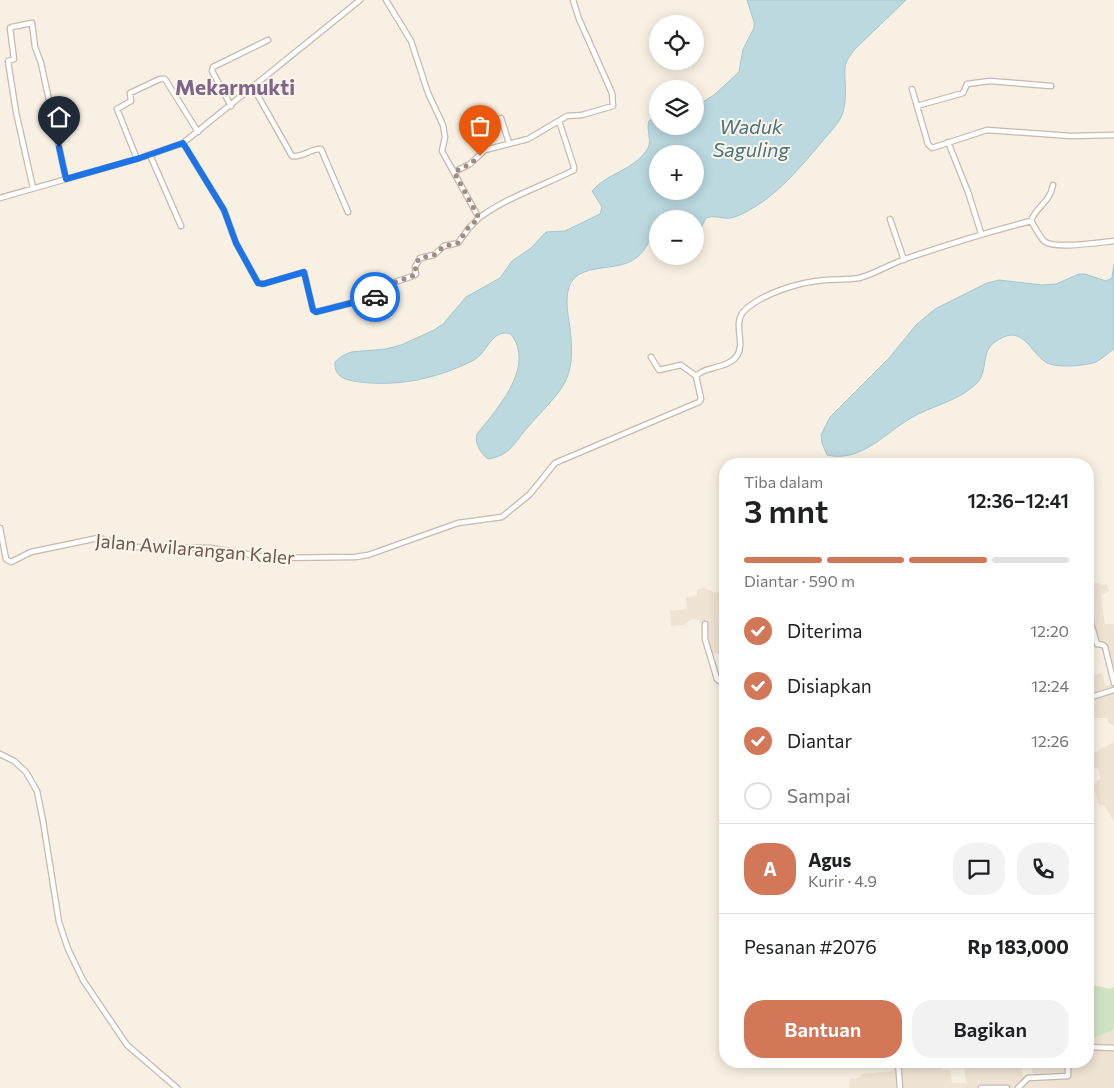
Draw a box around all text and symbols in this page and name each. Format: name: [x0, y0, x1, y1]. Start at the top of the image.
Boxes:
map controls: [649, 15, 704, 265]
button: locate: [649, 15, 704, 70]
district label: Mekarmukti: [175, 74, 295, 99]
button: layers: [649, 80, 704, 135]
pin: [38, 96, 80, 147]
icon: home: [45, 103, 73, 131]
pin: [459, 105, 501, 156]
icon: bag: [466, 112, 494, 140]
water label: Waduk Saguling: [713, 114, 791, 161]
button: +: [649, 145, 704, 200]
button: −: [649, 210, 704, 265]
courier: [350, 272, 400, 322]
icon: car: [361, 283, 389, 311]
text: Tiba dalam: [744, 472, 823, 491]
text: 12:36–12:41: [967, 489, 1069, 512]
text: 3 mnt: [744, 490, 828, 530]
street label: Jalan Awilarangan Kaler: [94, 528, 296, 569]
text: Diantar · 590 m: [744, 571, 855, 590]
icon: check: [744, 617, 772, 645]
text: Diterima: [787, 619, 863, 642]
text: 12:20: [1030, 621, 1069, 640]
icon: check: [744, 672, 772, 700]
text: Disiapkan: [787, 674, 872, 697]
text: 12:24: [1031, 676, 1069, 695]
icon: check: [744, 727, 772, 755]
text: Diantar: [787, 729, 852, 752]
text: 12:26: [1031, 731, 1069, 750]
text: Sampai: [787, 784, 851, 807]
button: chat: [953, 843, 1005, 895]
button: phone: [1017, 843, 1069, 895]
text: Agus: [808, 848, 851, 871]
text: A: [763, 857, 777, 880]
text: Kurir · 4.9: [808, 871, 877, 890]
text: Pesanan #2076: [744, 935, 877, 958]
text: Rp 183,000: [968, 935, 1069, 958]
button: Bantuan: [744, 1000, 902, 1058]
button: Bagikan: [912, 1000, 1069, 1058]

